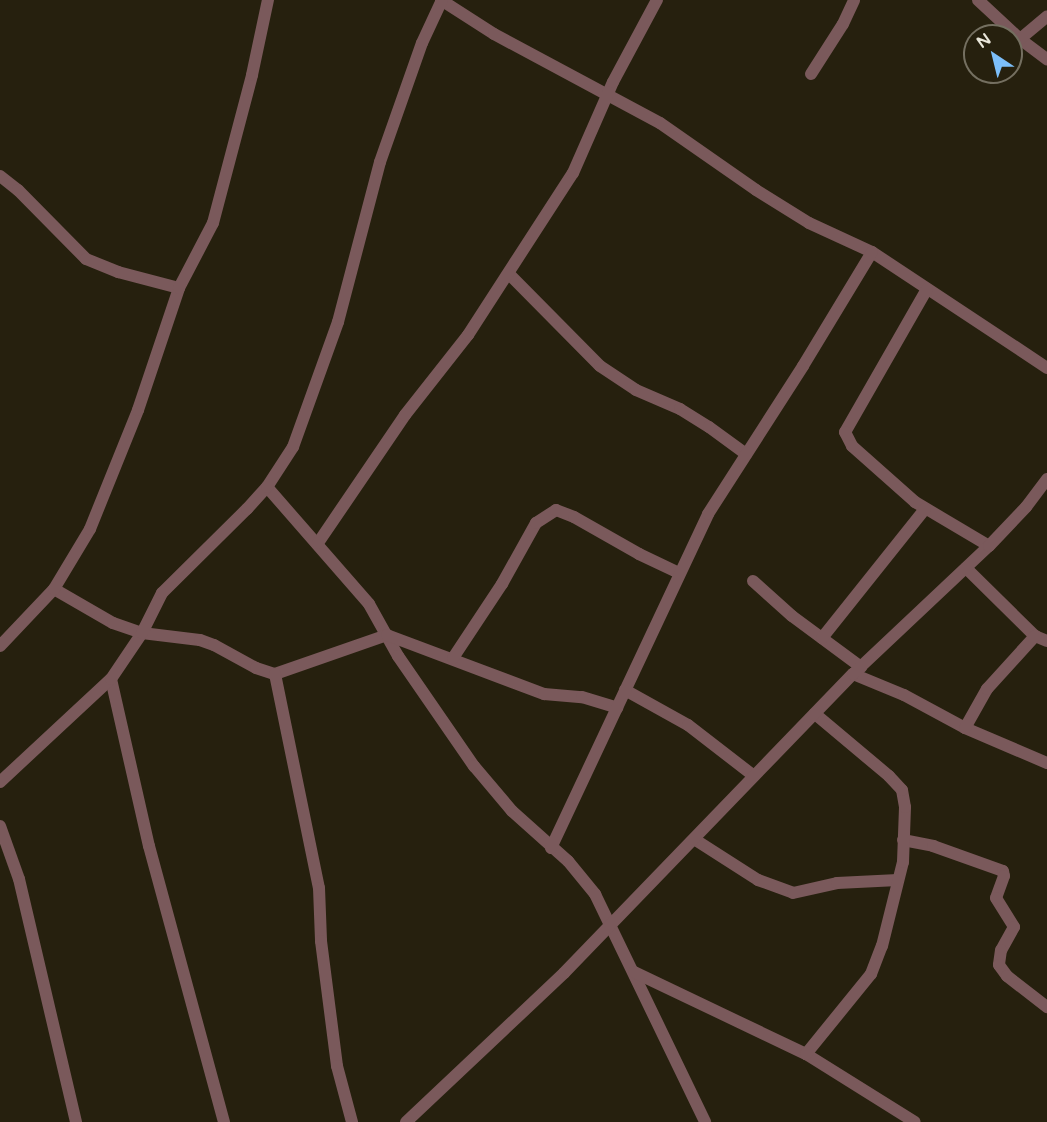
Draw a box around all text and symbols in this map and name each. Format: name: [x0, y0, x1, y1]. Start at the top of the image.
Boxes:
north arrow: [963, 24, 1023, 84]
text: N: [973, 29, 995, 53]

